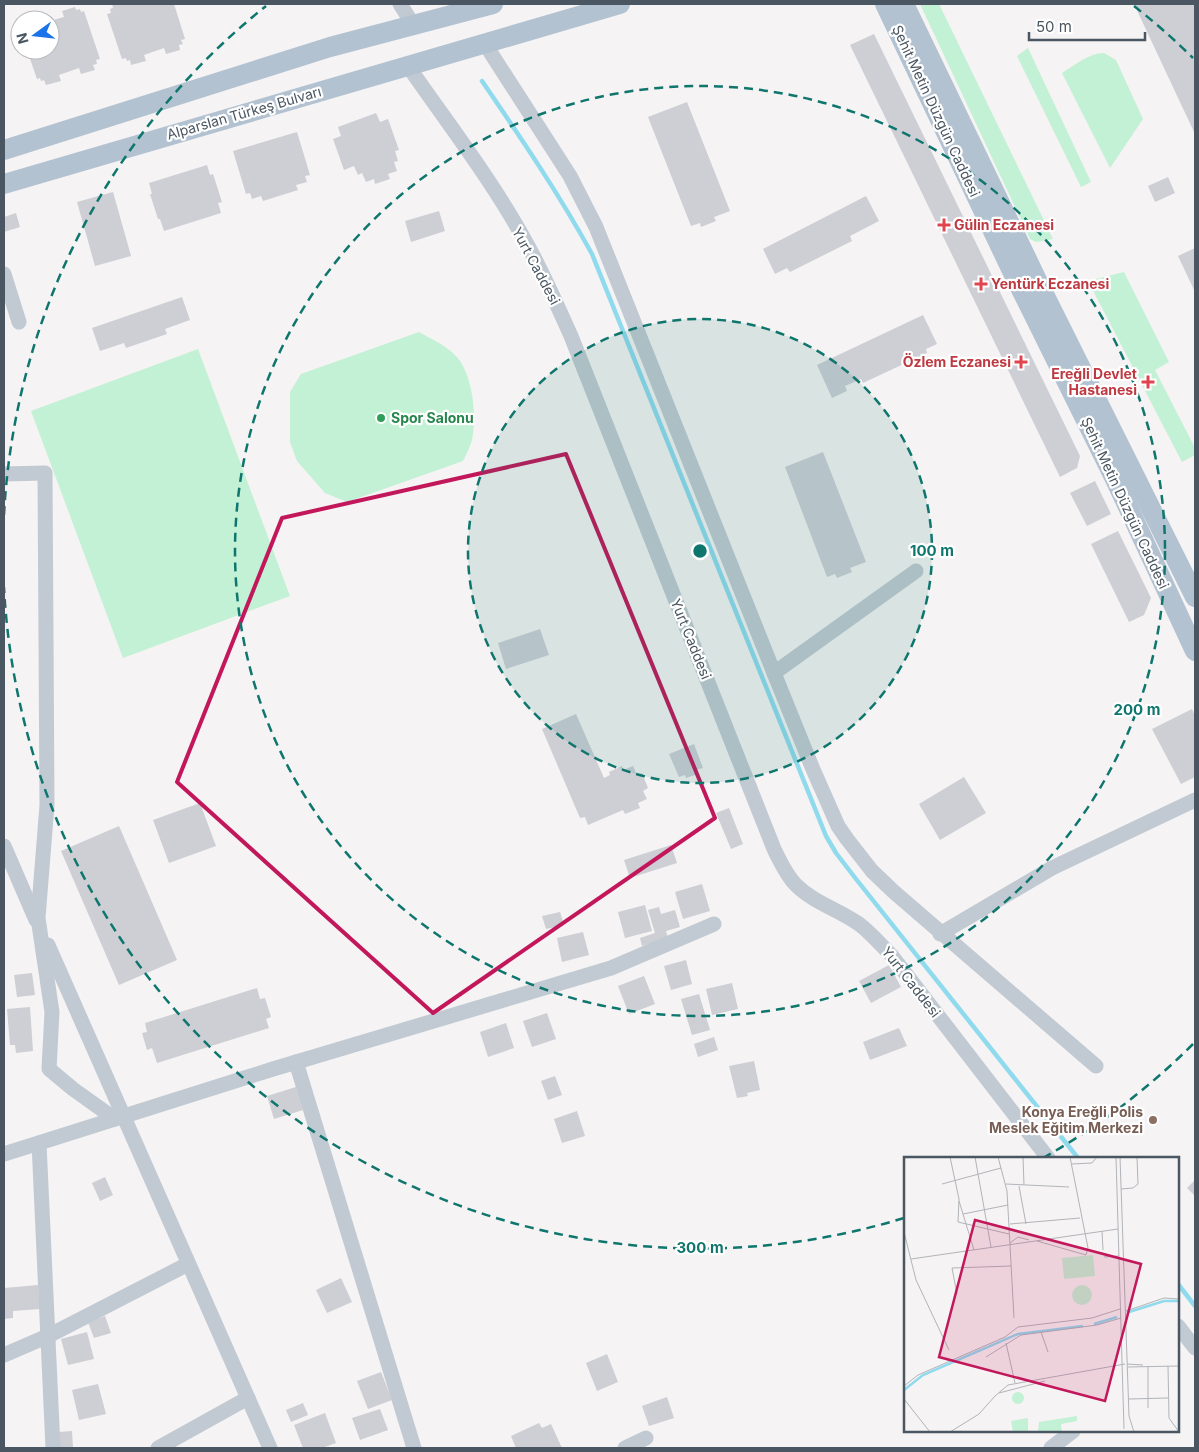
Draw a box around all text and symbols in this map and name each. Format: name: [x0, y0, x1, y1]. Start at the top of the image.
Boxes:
north arrow: [10, 10, 60, 60]
scale bar: [1029, 10, 1145, 42]
text: 50 m: [1036, 17, 1072, 36]
street label: Şehit Metin Düzgün Caddesi: [889, 22, 984, 199]
text: N: [12, 31, 32, 46]
street label: Alparslan Türkeş Bulvarı: [165, 82, 323, 143]
place label: Gülin Eczanesi: [954, 216, 1054, 233]
marker: Gülin Eczanesi: [938, 219, 950, 231]
street label: Yurt Caddesi: [509, 224, 564, 307]
place label: Yentürk Eczanesi: [991, 275, 1109, 292]
marker: Yentürk Eczanesi: [975, 278, 987, 290]
place label: Özlem Eczanesi: [903, 353, 1011, 370]
marker: Özlem Eczanesi: [1015, 356, 1027, 368]
place label: Ereğli Devlet Hastanesi: [1051, 365, 1137, 398]
marker: Ereğli Devlet Hastanesi: [1141, 375, 1155, 389]
place label: Spor Salonu: [391, 409, 474, 426]
marker: Spor Salonu: [375, 412, 387, 424]
street label: Şehit Metin Düzgün Caddesi: [1078, 414, 1173, 591]
text: 100 m: [910, 541, 954, 560]
centre of rings: [691, 542, 709, 560]
street label: Yurt Caddesi: [668, 596, 715, 682]
text: 200 m: [1114, 700, 1160, 719]
street label: Yurt Caddesi: [878, 943, 944, 1021]
place label: Konya Ereğli Polis Meslek Eğitim Merkezi: [989, 1103, 1143, 1136]
marker: Konya Ereğli Polis Meslek Eğitim Merkezi: [1147, 1114, 1159, 1126]
inset map: [904, 1157, 1179, 1432]
text: 300 m: [676, 1238, 724, 1257]

